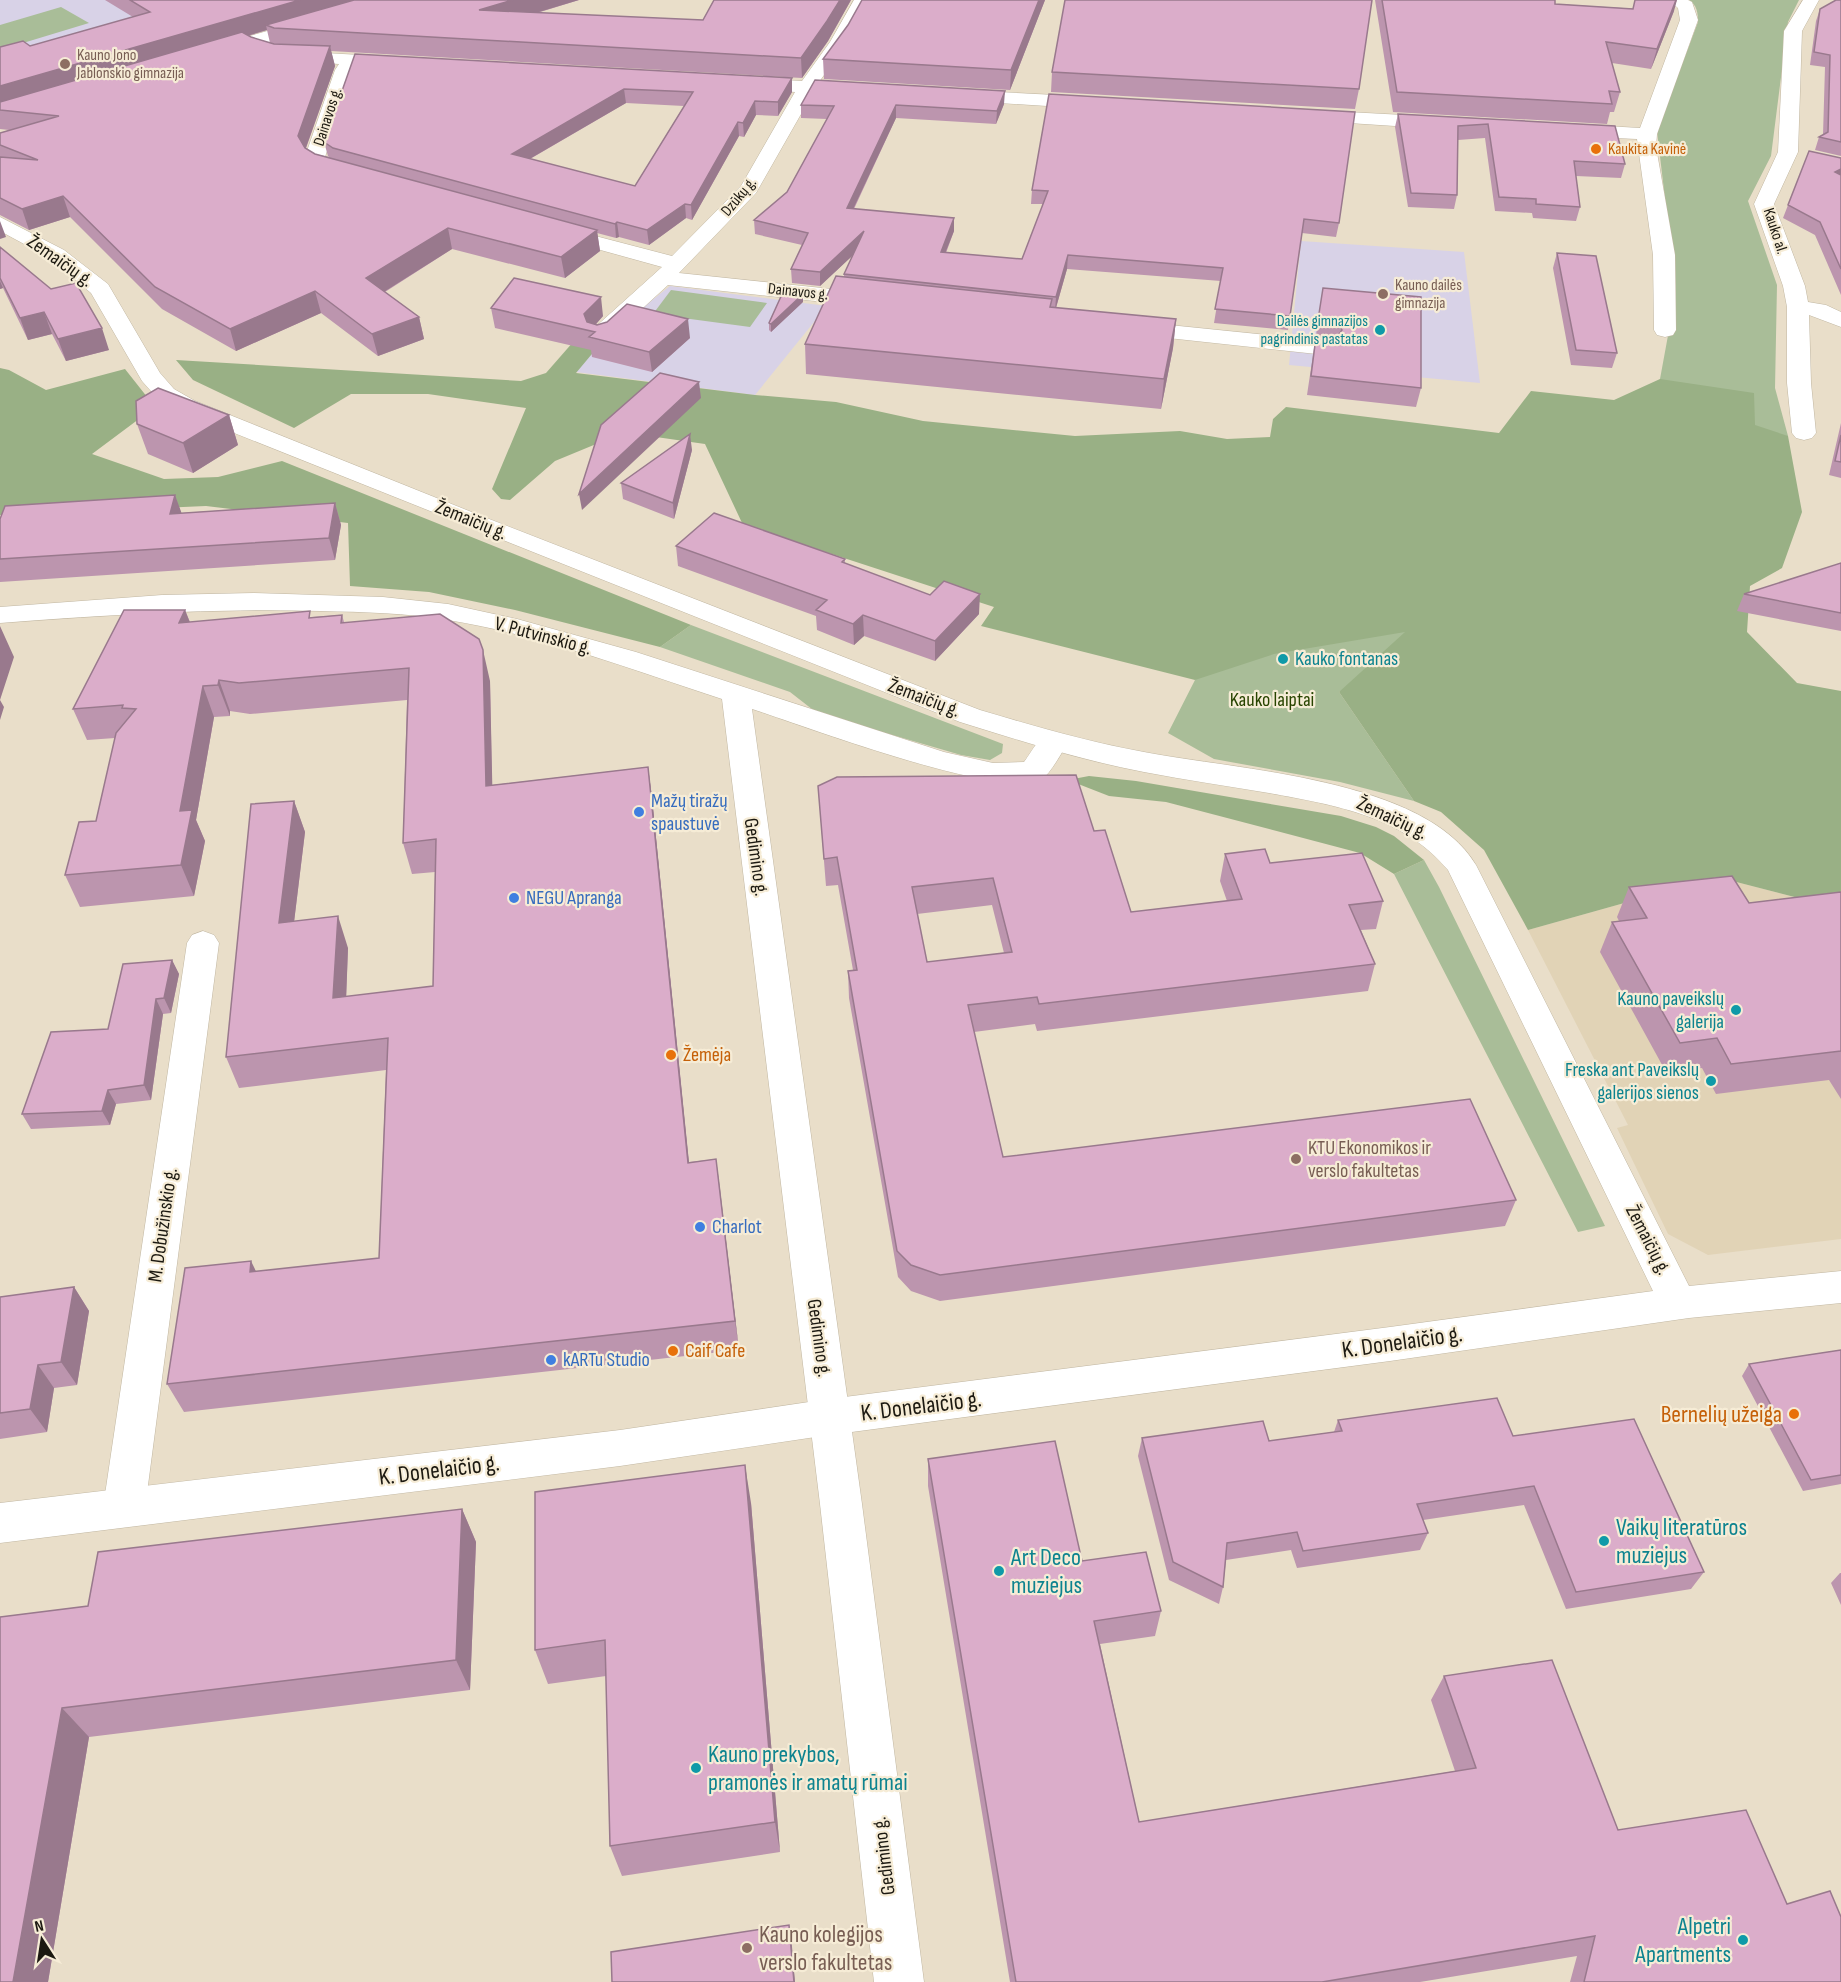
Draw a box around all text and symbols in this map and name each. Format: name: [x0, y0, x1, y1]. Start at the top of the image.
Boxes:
place label: Kauno Jono Jablonskio gimnazija: [76, 46, 184, 83]
marker: Kauno Jono Jablonskio gimnazija: [58, 57, 72, 71]
street label: Dainavos g.: [310, 85, 346, 149]
place label: Kaukita Kavinė: [1608, 140, 1686, 159]
marker: Kaukita Kavinė: [1589, 142, 1603, 156]
street label: Dzūkų g.: [717, 174, 761, 220]
street label: Kauko al.: [1759, 206, 1791, 256]
street label: Žemaičių g.: [22, 230, 98, 292]
place label: Kauno dailės gimnazija: [1395, 276, 1462, 313]
street label: Dainavos g.: [767, 279, 829, 305]
marker: Kauno dailės gimnazija: [1376, 287, 1390, 301]
place label: Dailės gimnazijos pagrindinis pastatas: [1260, 312, 1368, 349]
marker: Dailės gimnazijos pagrindinis pastatas: [1373, 323, 1387, 337]
street label: Žemaičių g.: [432, 495, 510, 545]
street label: V. Putvinskio g.: [492, 612, 594, 660]
place label: Kauko fontanas: [1295, 647, 1398, 671]
marker: Kauko fontanas: [1276, 652, 1290, 666]
street label: Žemaičių g.: [885, 673, 963, 723]
park label: Kauko laiptai: [1230, 688, 1314, 712]
place label: Mažų tiražų spaustuvė: [651, 789, 728, 836]
street label: Žemaičių g.: [1353, 791, 1431, 845]
marker: Mažų tiražų spaustuvė: [632, 805, 646, 819]
street label: Gedimino g.: [739, 816, 773, 898]
place label: NEGU Apranga: [526, 886, 622, 910]
marker: NEGU Apranga: [507, 891, 521, 905]
place label: Kauno paveikslų galerija: [1617, 987, 1724, 1034]
marker: Kauno paveikslų galerija: [1729, 1003, 1743, 1017]
place label: Žemėja: [683, 1043, 731, 1067]
marker: Žemėja: [664, 1048, 678, 1062]
place label: Freska ant Paveikslų galerijos sienos: [1565, 1058, 1699, 1105]
marker: Freska ant Paveikslų galerijos sienos: [1704, 1074, 1718, 1088]
place label: KTU Ekonomikos ir verslo fakultetas: [1308, 1136, 1431, 1183]
marker: KTU Ekonomikos ir verslo fakultetas: [1289, 1152, 1303, 1166]
street label: M. Dobužinskio g.: [143, 1166, 183, 1284]
street label: Žemaičių g.: [1620, 1201, 1676, 1279]
place label: Charlot: [712, 1215, 762, 1239]
marker: Charlot: [693, 1220, 707, 1234]
street label: Gedimino g.: [802, 1297, 836, 1379]
street label: K. Donelaičio g.: [1340, 1319, 1464, 1365]
place label: Caif Cafe: [685, 1339, 745, 1363]
marker: Caif Cafe: [666, 1344, 680, 1358]
place label: kARTu Studio: [563, 1348, 650, 1372]
marker: kARTu Studio: [544, 1353, 558, 1367]
street label: K. Donelaičio g.: [859, 1384, 983, 1428]
place label: Bernelių užeiga: [1661, 1400, 1782, 1429]
marker: Bernelių užeiga: [1787, 1407, 1801, 1421]
street label: K. Donelaičio g.: [377, 1448, 501, 1492]
place label: Vaikų literatūros muziejus: [1616, 1513, 1747, 1570]
marker: Vaikų literatūros muziejus: [1597, 1534, 1611, 1548]
place label: Art Deco muziejus: [1010, 1543, 1082, 1600]
marker: Art Deco muziejus: [992, 1564, 1006, 1578]
place label: Kauno prekybos, pramonės ir amatų rūmai: [708, 1740, 908, 1797]
marker: Kauno prekybos, pramonės ir amatų rūmai: [689, 1761, 703, 1775]
street label: Gedimino g.: [867, 1816, 901, 1896]
north arrow: [12, 1910, 72, 1970]
place label: Alpetri Apartments: [1634, 1912, 1731, 1969]
text: N: [33, 1917, 45, 1937]
place label: Kauno kolegijos verslo fakultetas: [759, 1920, 892, 1977]
marker: Alpetri Apartments: [1736, 1933, 1750, 1947]
marker: Kauno kolegijos verslo fakultetas: [740, 1941, 754, 1955]

